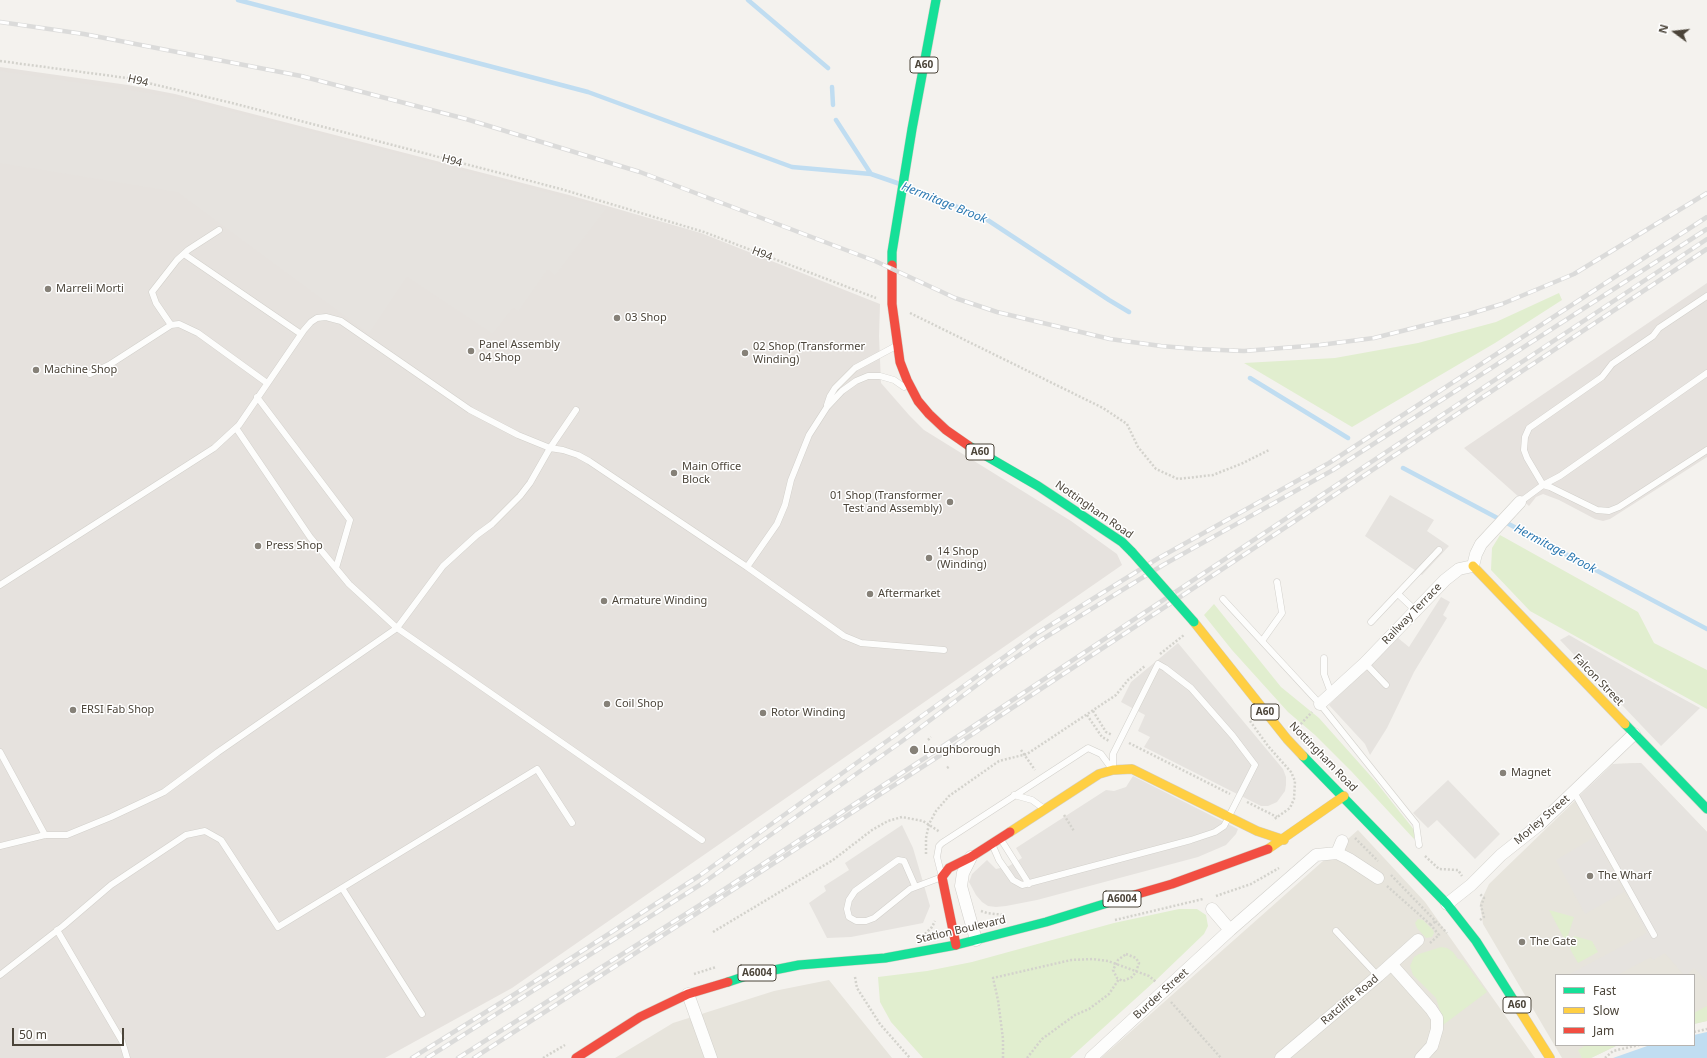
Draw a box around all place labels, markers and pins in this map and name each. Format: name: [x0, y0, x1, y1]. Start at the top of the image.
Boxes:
place label: Marreli Morti: [56, 282, 124, 296]
marker: Marreli Morti: [43, 284, 53, 294]
place label: 03 Shop: [625, 311, 667, 325]
marker: 03 Shop: [612, 313, 622, 323]
place label: Panel Assembly 04 Shop: [479, 338, 560, 364]
place label: 02 Shop (Transformer Winding): [753, 340, 865, 366]
marker: Panel Assembly 04 Shop: [466, 346, 476, 356]
marker: 02 Shop (Transformer Winding): [740, 348, 750, 358]
place label: Machine Shop: [44, 363, 117, 377]
marker: Machine Shop: [31, 365, 41, 375]
place label: Main Office Block: [682, 460, 741, 486]
marker: Main Office Block: [669, 468, 679, 478]
place label: 01 Shop (Transformer Test and Assembly): [830, 489, 942, 515]
marker: 01 Shop (Transformer Test and Assembly): [945, 497, 955, 507]
place label: Press Shop: [266, 539, 323, 553]
marker: Press Shop: [253, 541, 263, 551]
place label: 14 Shop (Winding): [937, 545, 987, 571]
marker: 14 Shop (Winding): [924, 553, 934, 563]
place label: Aftermarket: [878, 587, 941, 601]
marker: Aftermarket: [865, 589, 875, 599]
place label: Armature Winding: [612, 594, 707, 608]
marker: Armature Winding: [599, 596, 609, 606]
place label: Coil Shop: [615, 697, 663, 711]
marker: Coil Shop: [602, 699, 612, 709]
place label: ERSI Fab Shop: [81, 703, 154, 717]
marker: ERSI Fab Shop: [68, 705, 78, 715]
place label: Rotor Winding: [771, 706, 846, 720]
marker: Rotor Winding: [758, 708, 768, 718]
place label: Loughborough: [923, 743, 1001, 757]
marker: Loughborough: [908, 744, 920, 756]
place label: Magnet: [1511, 766, 1551, 780]
marker: Magnet: [1498, 768, 1508, 778]
place label: The Wharf: [1598, 869, 1652, 883]
marker: The Wharf: [1585, 871, 1595, 881]
place label: The Gate: [1530, 935, 1576, 949]
marker: The Gate: [1517, 937, 1527, 947]

